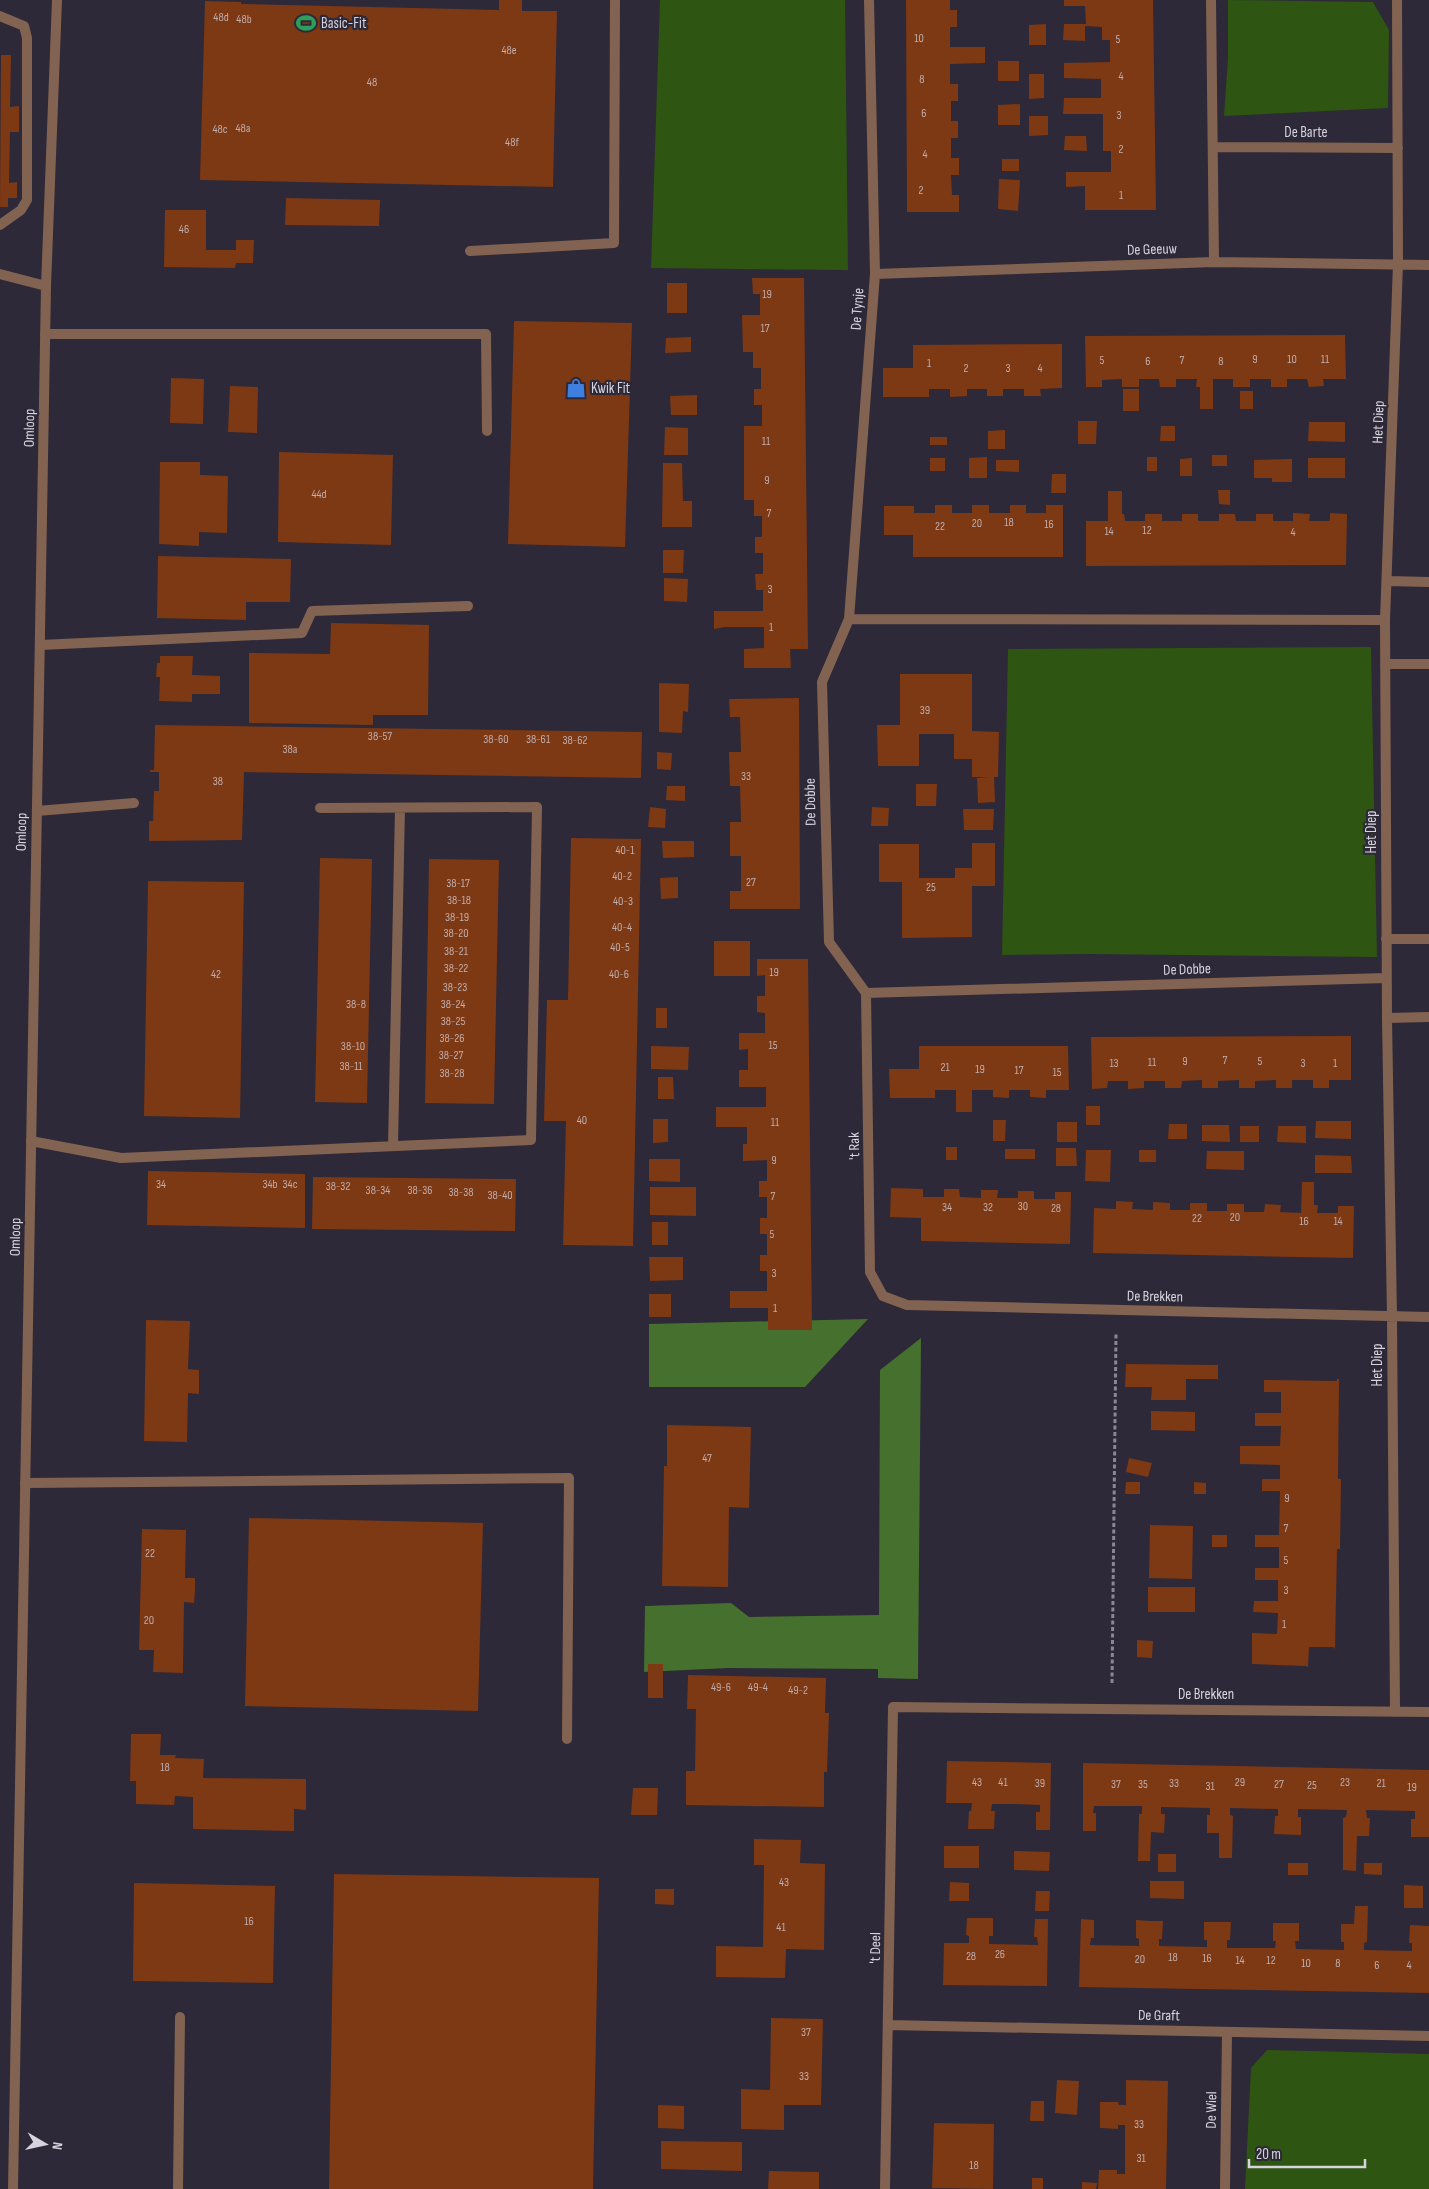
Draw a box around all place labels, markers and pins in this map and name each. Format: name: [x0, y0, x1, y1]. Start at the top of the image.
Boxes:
sports icon: Basic-Fit: [295, 12, 317, 34]
place label: Basic-Fit: [321, 14, 367, 33]
shop icon: Kwik Fit: [565, 377, 587, 399]
place label: Kwik Fit: [591, 379, 631, 398]

